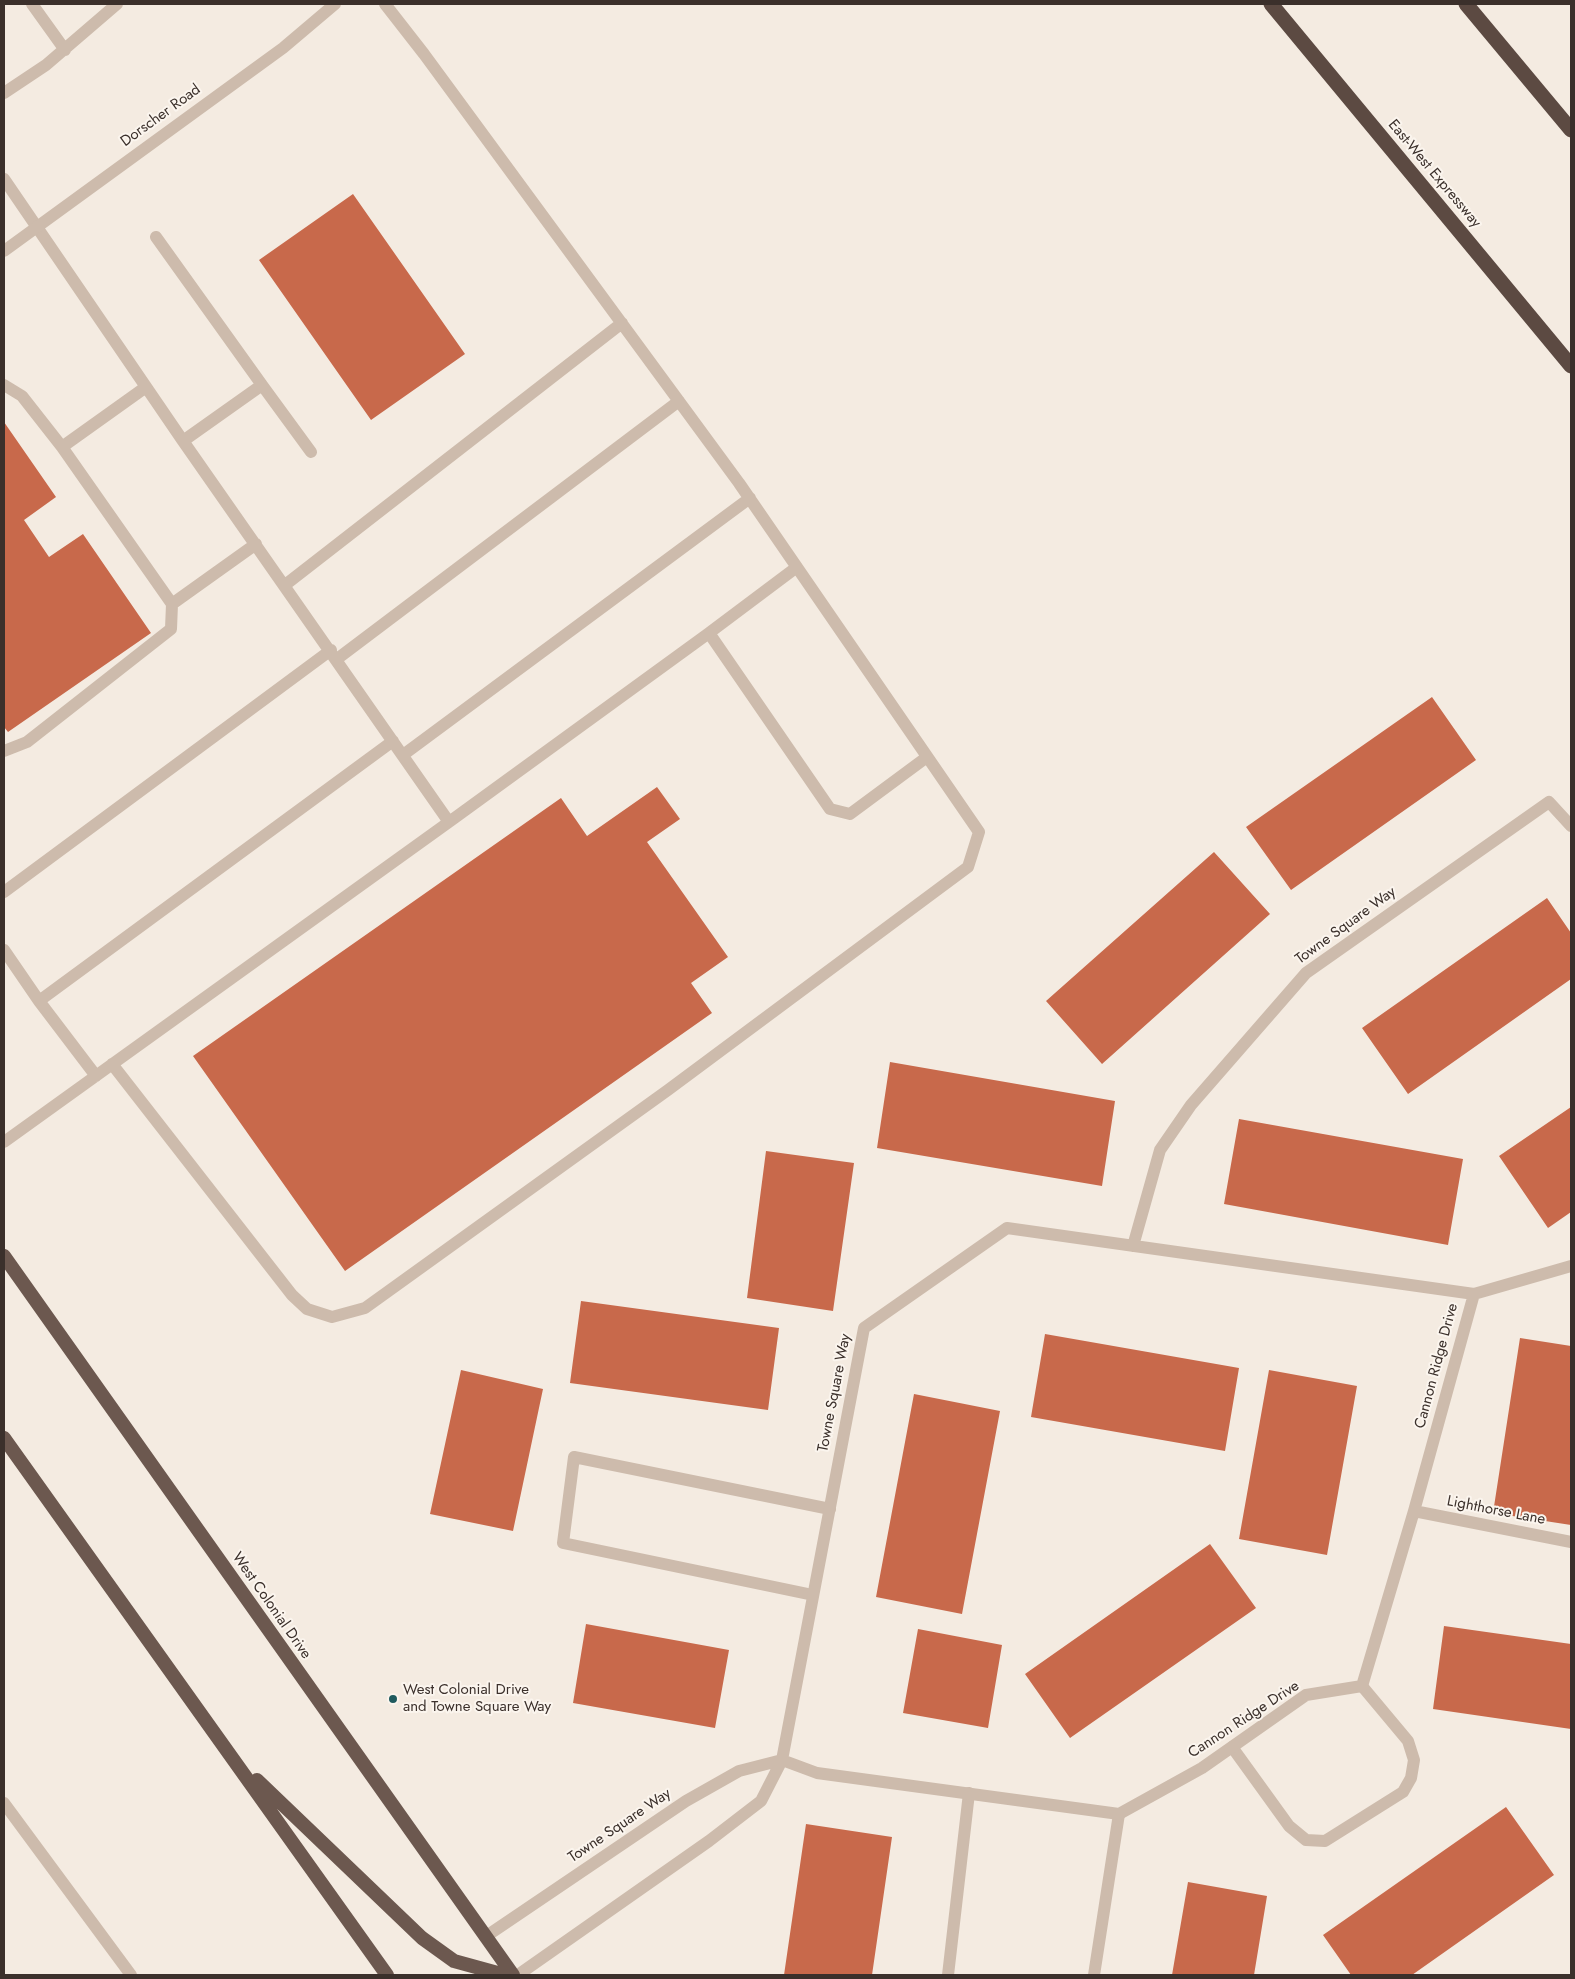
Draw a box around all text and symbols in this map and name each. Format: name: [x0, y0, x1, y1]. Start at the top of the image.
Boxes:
street label: Dorscher Road: [118, 81, 204, 151]
street label: East-West Expressway: [1384, 116, 1484, 232]
street label: Towne Square Way: [1292, 884, 1400, 968]
street label: Cannon Ridge Drive: [1412, 1301, 1462, 1431]
street label: Towne Square Way: [815, 1332, 855, 1454]
street label: Lighthorse Lane: [1445, 1493, 1547, 1529]
street label: West Colonial Drive: [228, 1549, 314, 1663]
street label: Cannon Ridge Drive: [1185, 1677, 1303, 1763]
place label: West Colonial Drive and Towne Square Way: [403, 1681, 551, 1716]
marker: West Colonial Drive and Towne Square Way: [387, 1693, 399, 1705]
street label: Towne Square Way: [565, 1785, 675, 1867]

